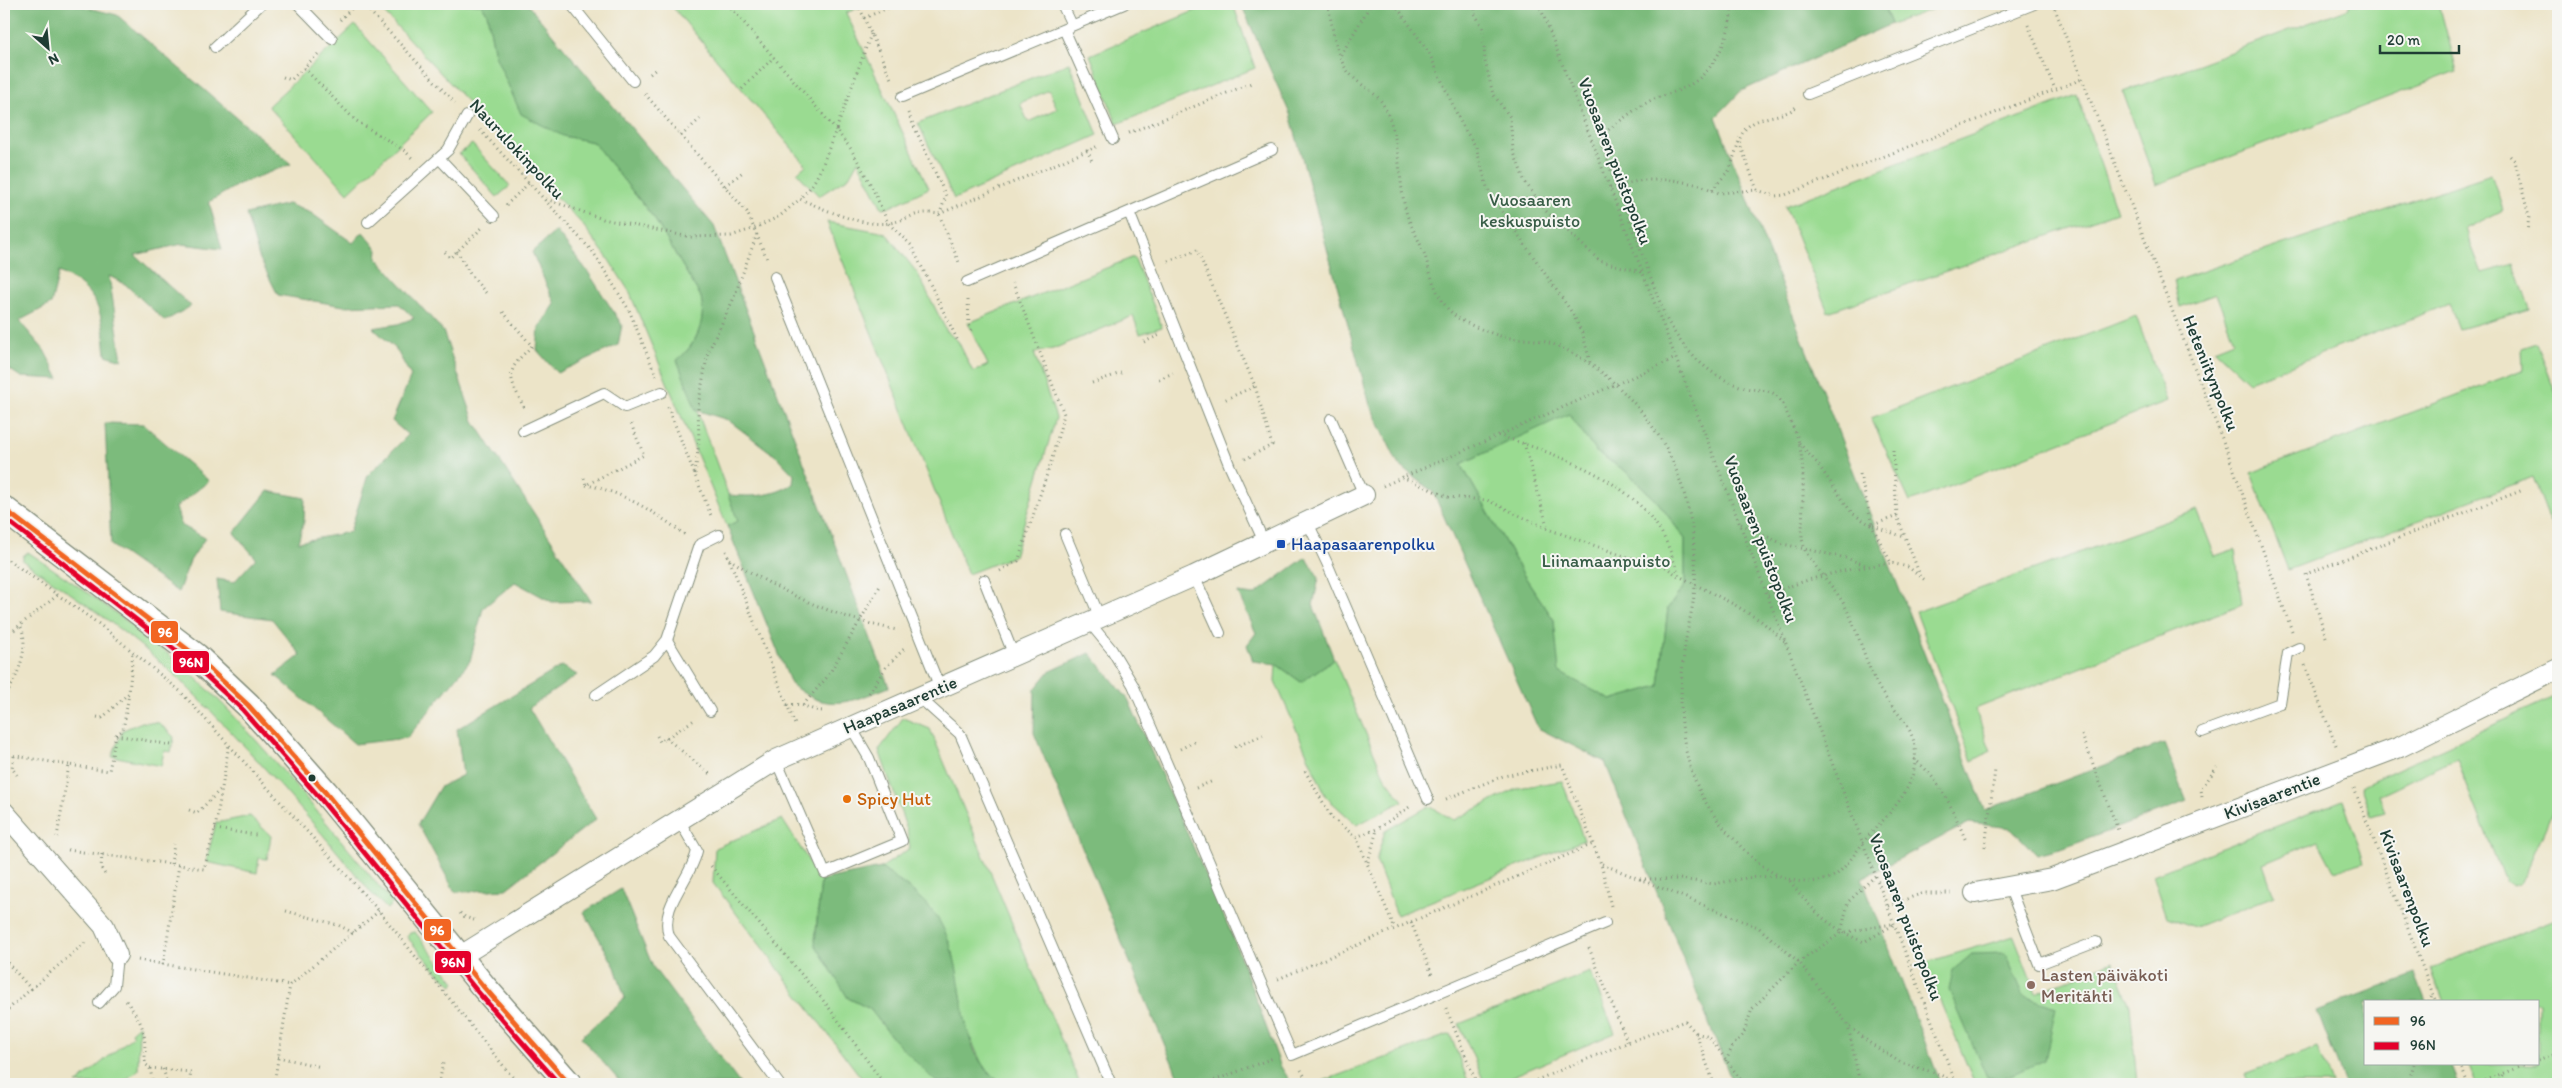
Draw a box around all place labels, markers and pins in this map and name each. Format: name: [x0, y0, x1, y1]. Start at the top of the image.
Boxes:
place label: Haapasaarenpolku: [1291, 533, 1435, 555]
marker: Haapasaarenpolku: [1275, 538, 1287, 550]
unlabelled marker: [307, 773, 317, 783]
place label: Spicy Hut: [857, 788, 931, 810]
marker: Spicy Hut: [841, 793, 853, 805]
place label: Lasten päiväkoti Meritähti: [2041, 964, 2168, 1007]
marker: Lasten päiväkoti Meritähti: [2025, 979, 2037, 991]

